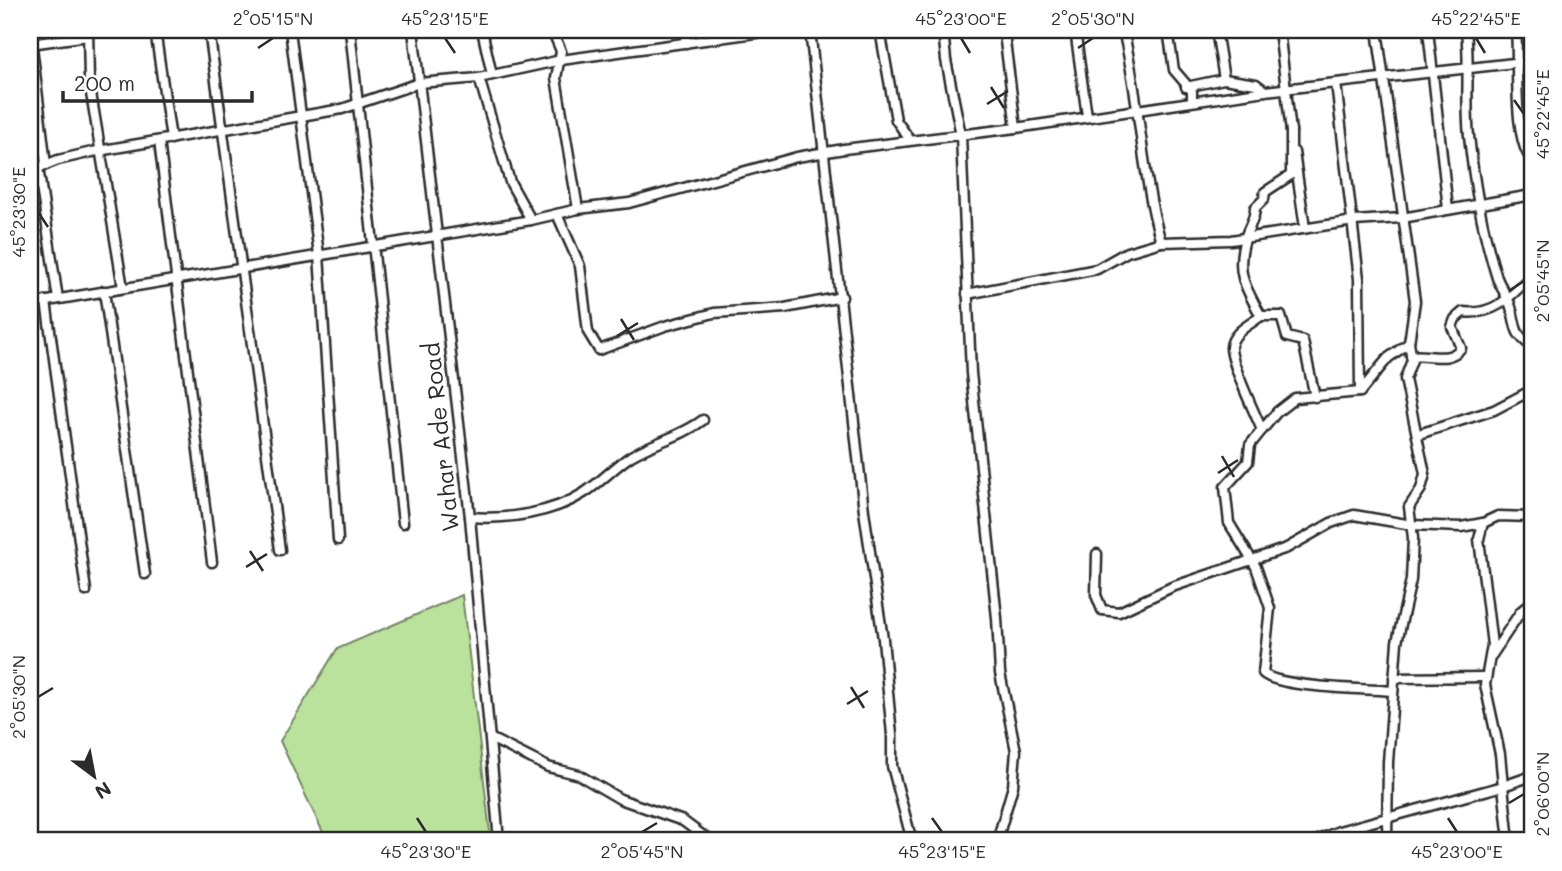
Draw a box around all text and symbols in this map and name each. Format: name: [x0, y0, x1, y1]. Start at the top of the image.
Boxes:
text: 2°05'15"N: [233, 6, 313, 30]
text: 45°23'15"E: [401, 6, 489, 30]
text: 45°23'00"E: [915, 6, 1007, 30]
text: 2°05'30"N: [1051, 6, 1135, 30]
text: 45°22'45"E: [1431, 6, 1521, 30]
scale bar: [63, 60, 252, 104]
text: 200 m: [74, 69, 135, 96]
text: 45°22'45"E: [1530, 69, 1554, 159]
text: 45°23'30"E: [6, 167, 30, 257]
text: 2°05'45"N: [1530, 239, 1554, 323]
street label: Wahar Ade Road: [415, 341, 465, 533]
text: 2°05'30"N: [6, 655, 30, 739]
north arrow: [60, 742, 130, 812]
text: 2°06'00"N: [1530, 752, 1554, 836]
text: N: [91, 776, 116, 805]
text: 45°23'30"E: [381, 839, 471, 863]
text: 2°05'45"N: [600, 839, 684, 863]
text: 45°23'15"E: [898, 839, 986, 863]
text: 45°23'00"E: [1411, 839, 1503, 863]

